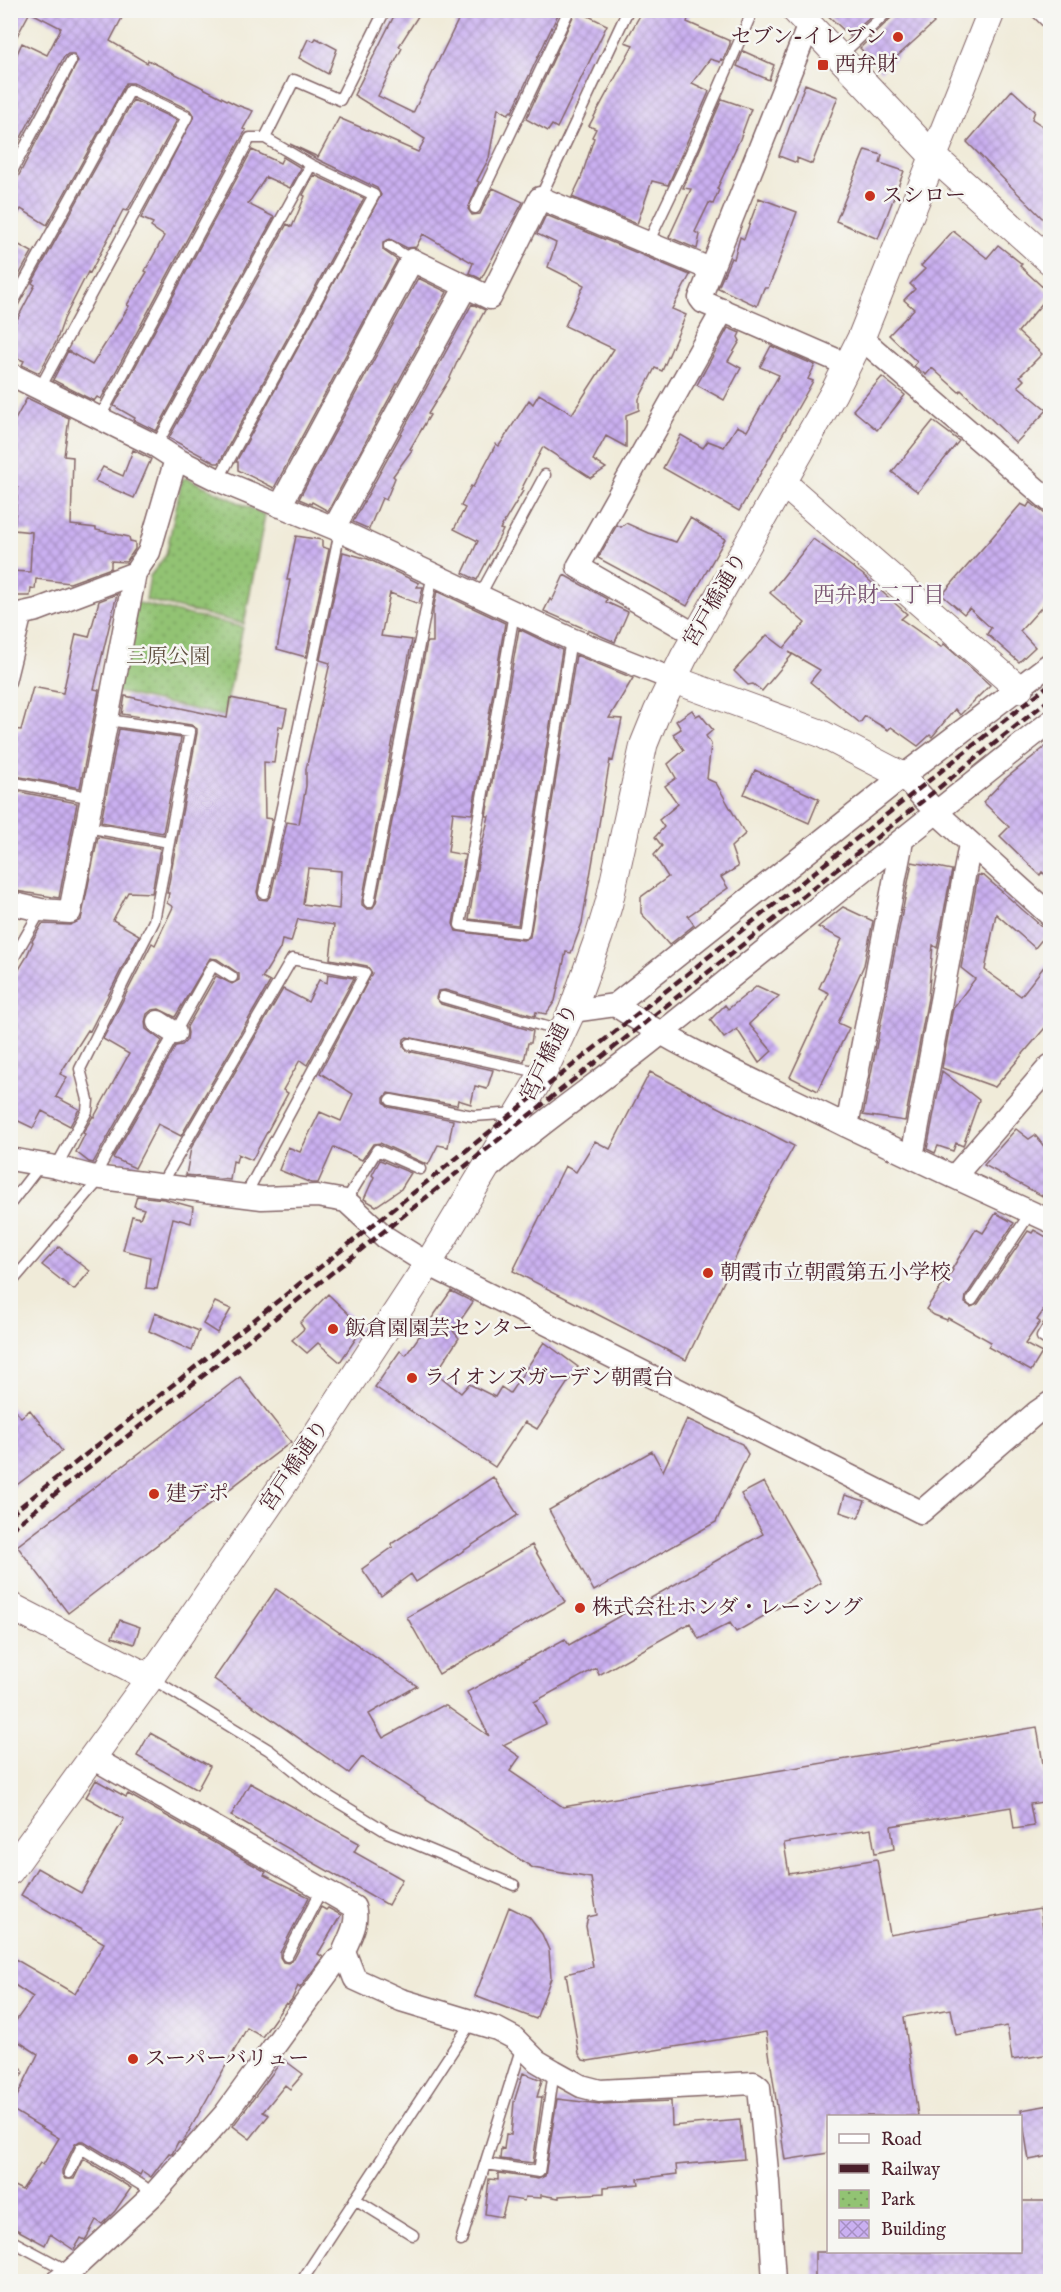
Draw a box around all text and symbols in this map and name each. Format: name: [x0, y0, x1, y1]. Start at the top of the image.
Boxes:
place label: セブン-イレブン: [731, 24, 886, 51]
marker: セブン-イレブン: [891, 30, 905, 44]
place label: 西弁財: [835, 52, 898, 79]
marker: 西弁財: [816, 58, 830, 72]
place label: スシロー: [882, 183, 966, 210]
marker: スシロー: [863, 189, 877, 203]
street label: 宮戸橋通り: [678, 548, 754, 652]
district label: 西弁財二丁目: [813, 582, 945, 610]
park label: 三原公園: [126, 644, 210, 671]
street label: 宮戸橋通り: [515, 1000, 585, 1106]
place label: 朝霞市立朝霞第五小学校: [720, 1260, 951, 1287]
marker: 朝霞市立朝霞第五小学校: [701, 1266, 715, 1280]
place label: 飯倉園園芸センター: [345, 1316, 533, 1343]
marker: 飯倉園園芸センター: [326, 1322, 340, 1336]
place label: ライオンズガーデン朝霞台: [424, 1365, 674, 1392]
marker: ライオンズガーデン朝霞台: [405, 1371, 419, 1385]
street label: 宮戸橋通り: [254, 1415, 336, 1517]
place label: 建デポ: [166, 1481, 229, 1508]
marker: 建デポ: [147, 1487, 161, 1501]
place label: 株式会社ホンダ・レーシング: [592, 1595, 863, 1622]
marker: 株式会社ホンダ・レーシング: [573, 1601, 587, 1615]
place label: スーパーバリュー: [145, 2046, 309, 2073]
marker: スーパーバリュー: [126, 2052, 140, 2066]
legend: [827, 2115, 1022, 2253]
text: Road: [881, 2129, 922, 2152]
text: Railway: [881, 2159, 940, 2182]
text: Park: [881, 2189, 916, 2212]
text: Building: [881, 2219, 946, 2242]

